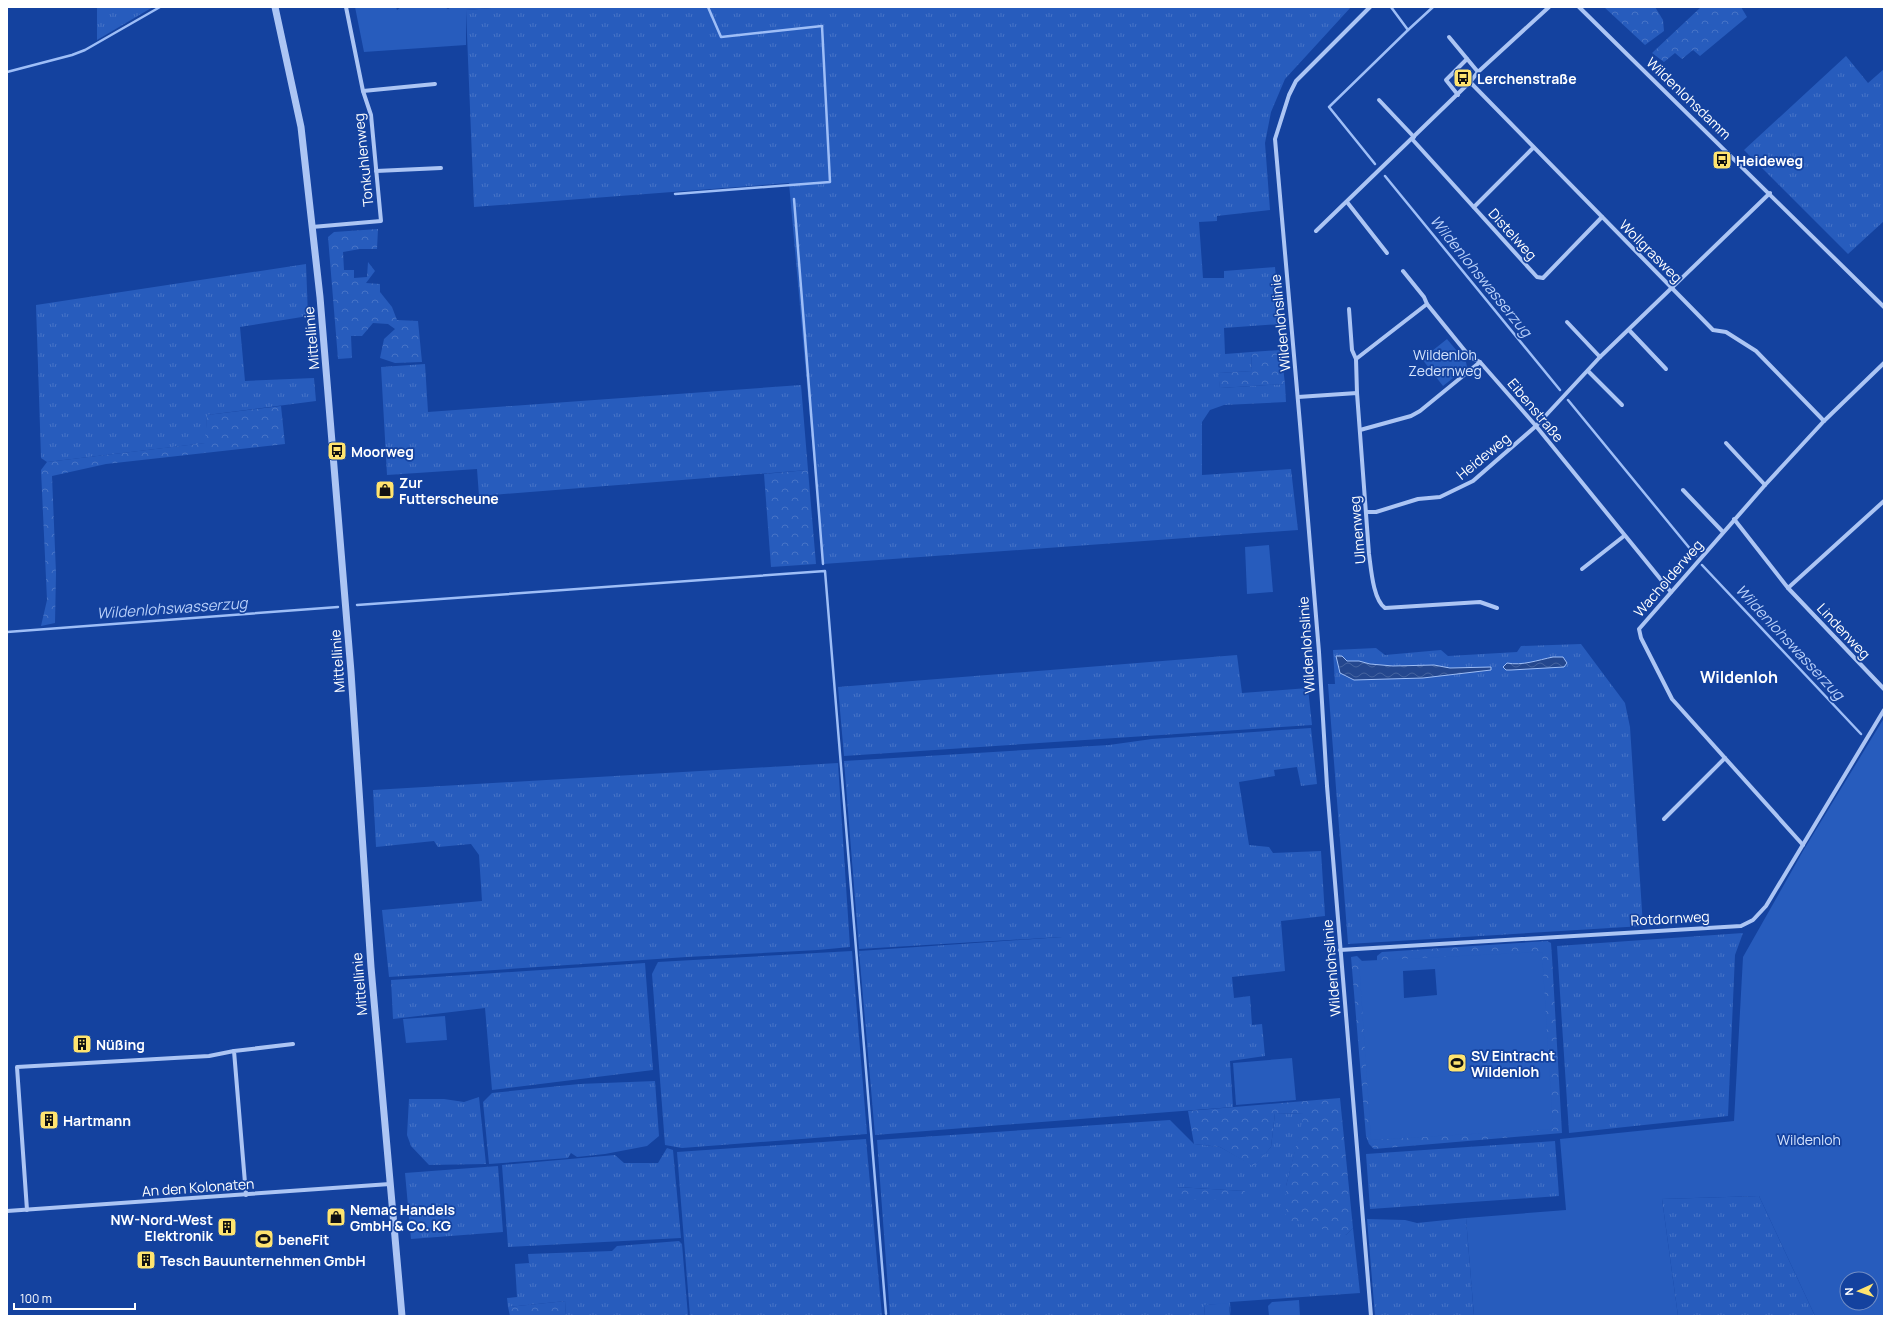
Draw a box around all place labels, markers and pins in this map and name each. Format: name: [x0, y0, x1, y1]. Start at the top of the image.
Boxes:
bus stop icon: Lerchenstraße: [1452, 67, 1474, 89]
place label: Lerchenstraße: [1477, 69, 1577, 88]
bus stop icon: Heideweg: [1711, 149, 1733, 171]
place label: Heideweg: [1736, 151, 1803, 170]
bus stop icon: Moorweg: [326, 440, 348, 462]
place label: Moorweg: [351, 442, 414, 461]
place label: Zur Futterscheune: [399, 473, 499, 508]
shop icon: Zur Futterscheune: [374, 479, 396, 501]
building icon: Nüßing: [71, 1033, 93, 1055]
place label: Nüßing: [96, 1035, 145, 1054]
place label: SV Eintracht Wildenloh: [1471, 1046, 1555, 1081]
sports icon: SV Eintracht Wildenloh: [1446, 1052, 1468, 1074]
building icon: Hartmann: [38, 1109, 60, 1131]
place label: Hartmann: [63, 1111, 131, 1130]
place label: Nemac Handels GmbH & Co. KG: [350, 1200, 456, 1235]
shop icon: Nemac Handels GmbH & Co. KG: [325, 1206, 347, 1228]
place label: NW-Nord-West Elektronik: [110, 1210, 213, 1245]
building icon: NW-Nord-West Elektronik: [216, 1216, 238, 1238]
sports icon: beneFit: [253, 1228, 275, 1250]
place label: beneFit: [278, 1230, 329, 1249]
building icon: Tesch Bauunternehmen GmbH: [135, 1249, 157, 1271]
place label: Tesch Bauunternehmen GmbH: [160, 1251, 365, 1270]

